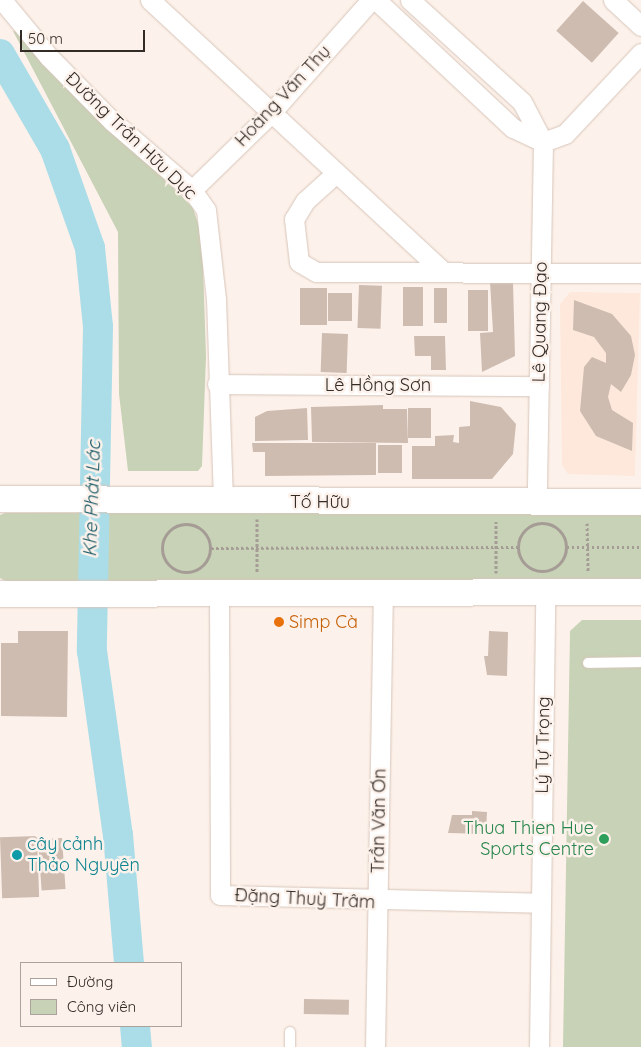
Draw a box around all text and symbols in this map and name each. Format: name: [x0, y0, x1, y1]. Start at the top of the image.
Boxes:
scale bar: [22, 20, 148, 52]
text: 50 m: [28, 29, 63, 48]
street label: Hoàng Văn Thụ: [231, 41, 335, 151]
street label: Đường Trần Hữu Dực: [61, 68, 201, 204]
street label: Lê Quang Đạo: [528, 261, 552, 383]
street label: Lê Hồng Sơn: [325, 374, 431, 396]
water label: Khe Phát Lác: [79, 441, 105, 557]
street label: Tố Hữu: [290, 491, 350, 513]
place label: Simp Cà: [289, 611, 358, 633]
marker: Simp Cà: [273, 616, 285, 628]
street label: Lý Tự Trọng: [531, 696, 555, 794]
street label: Trần Văn Ơn: [367, 768, 391, 874]
place label: Thua Thien Hue Sports Centre: [463, 818, 594, 861]
marker: Thua Thien Hue Sports Centre: [598, 833, 610, 845]
place label: cây cảnh Thảo Nguyên: [27, 834, 140, 876]
marker: cây cảnh Thảo Nguyên: [11, 849, 23, 861]
street label: Đặng Thuỳ Trâm: [234, 885, 376, 913]
legend: [20, 962, 182, 1027]
text: Đường: [67, 972, 113, 991]
text: Công viên: [67, 997, 136, 1016]

